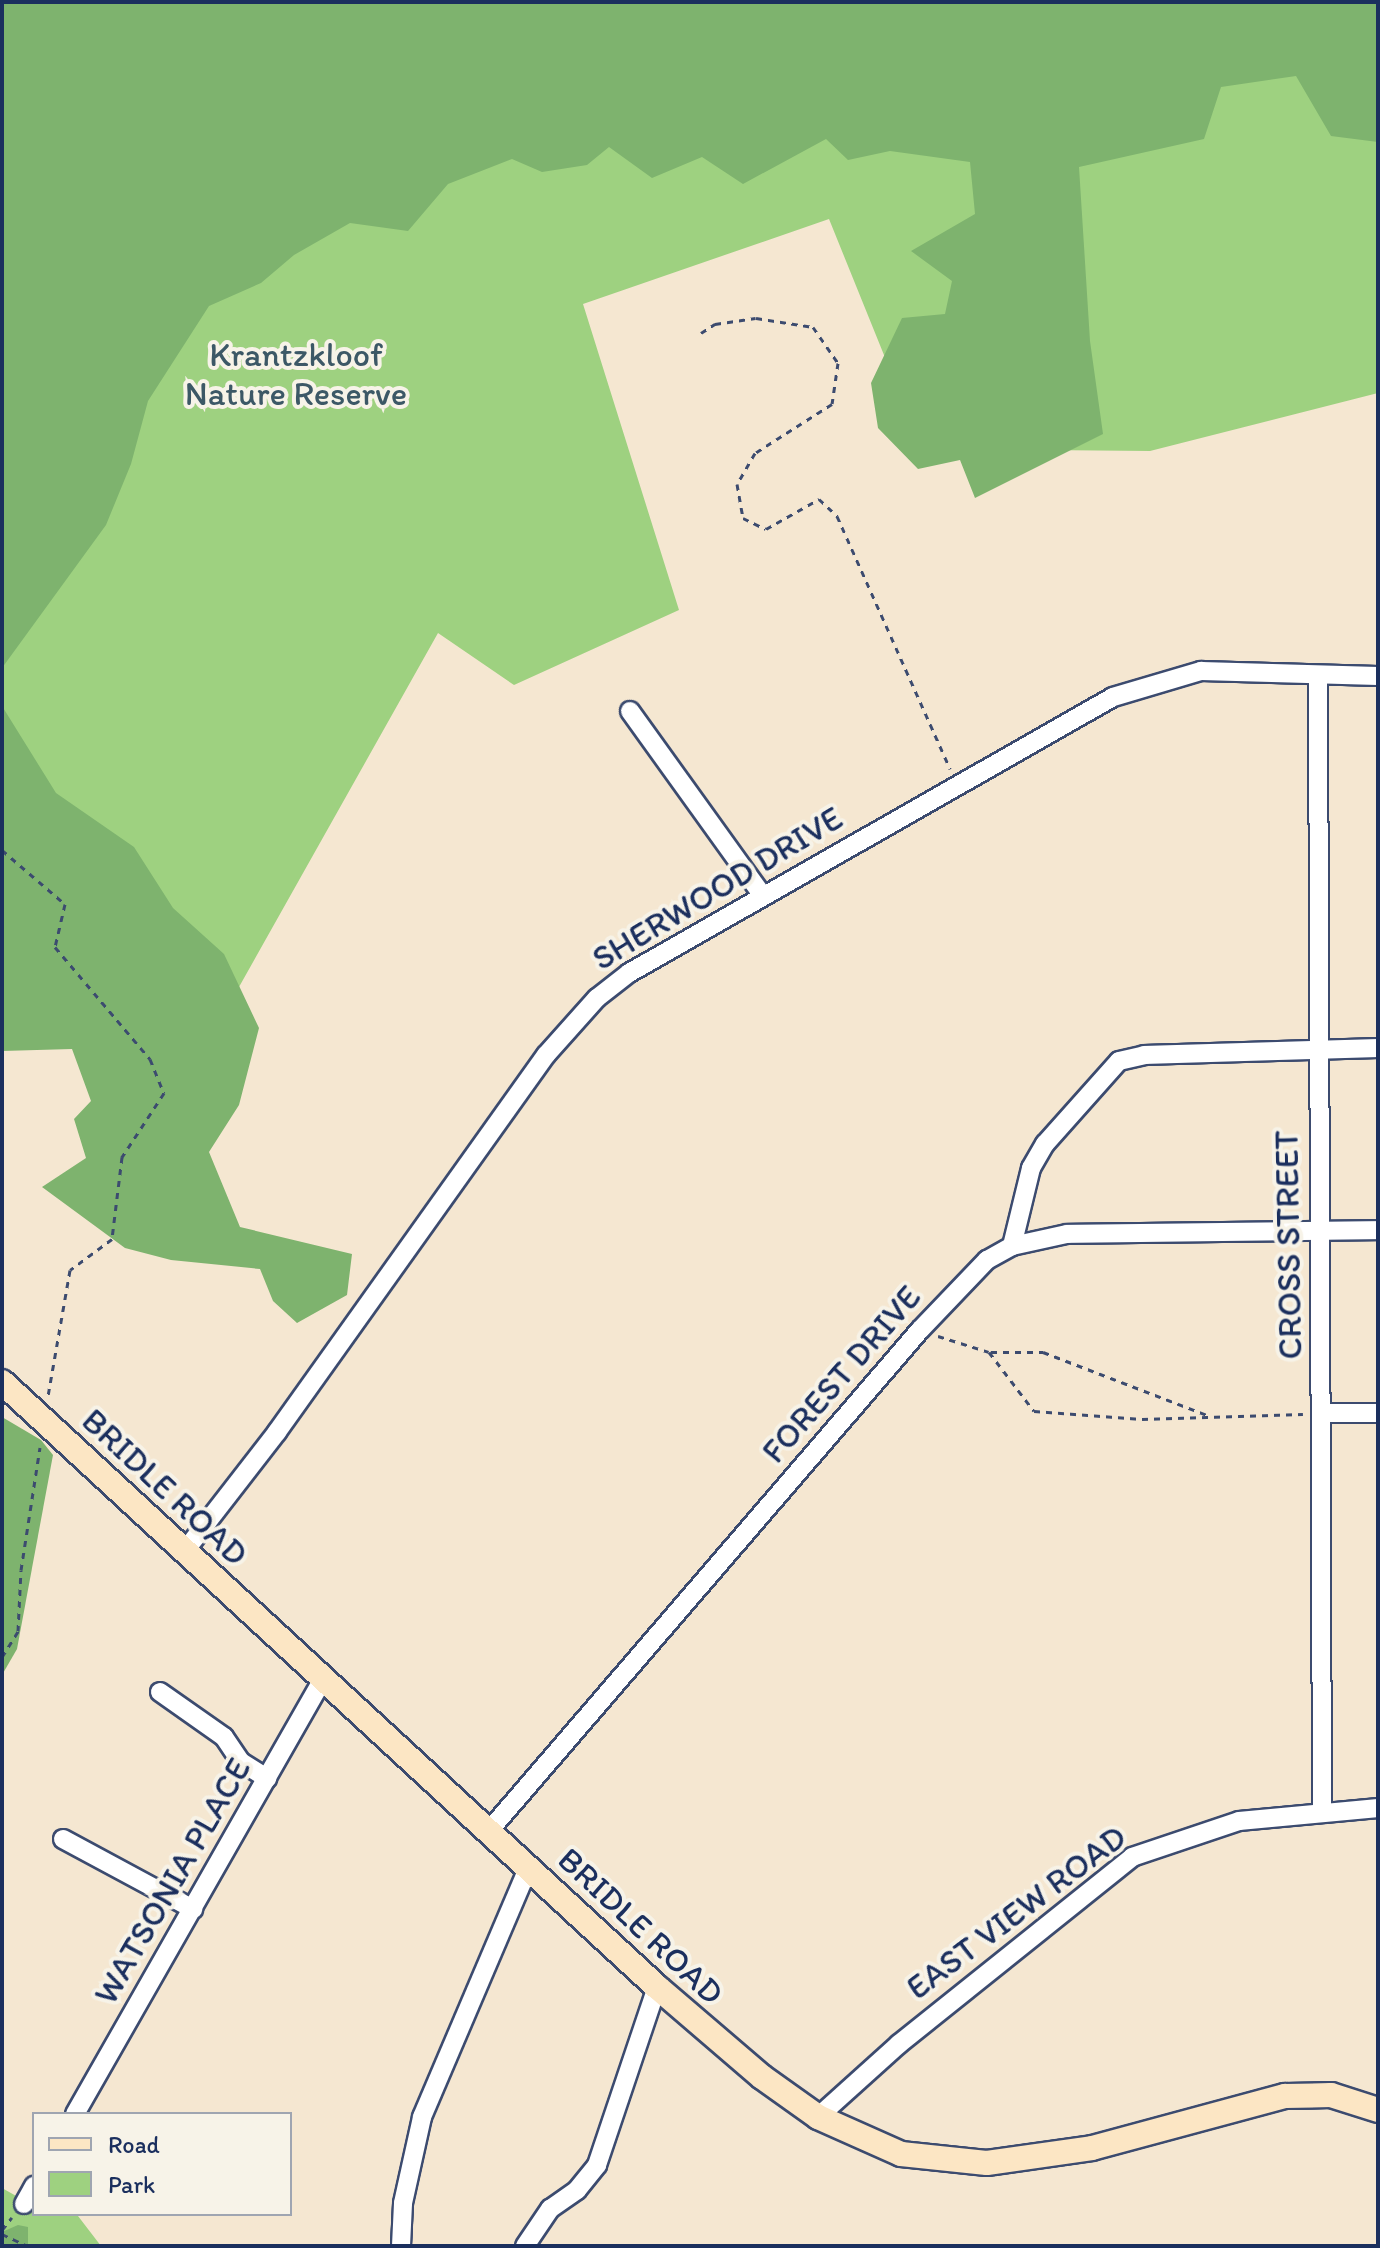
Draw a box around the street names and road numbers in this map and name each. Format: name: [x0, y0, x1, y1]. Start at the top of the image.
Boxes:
street label: SHERWOOD DRIVE: [584, 797, 850, 979]
street label: CROSS STREET: [1266, 1130, 1310, 1360]
street label: FOREST DRIVE: [752, 1276, 930, 1472]
street label: BRIDLE ROAD: [74, 1400, 256, 1574]
street label: WATSONIA PLACE: [85, 1751, 259, 2011]
street label: EAST VIEW ROAD: [899, 1816, 1133, 2008]
street label: BRIDLE ROAD: [550, 1839, 732, 2013]

